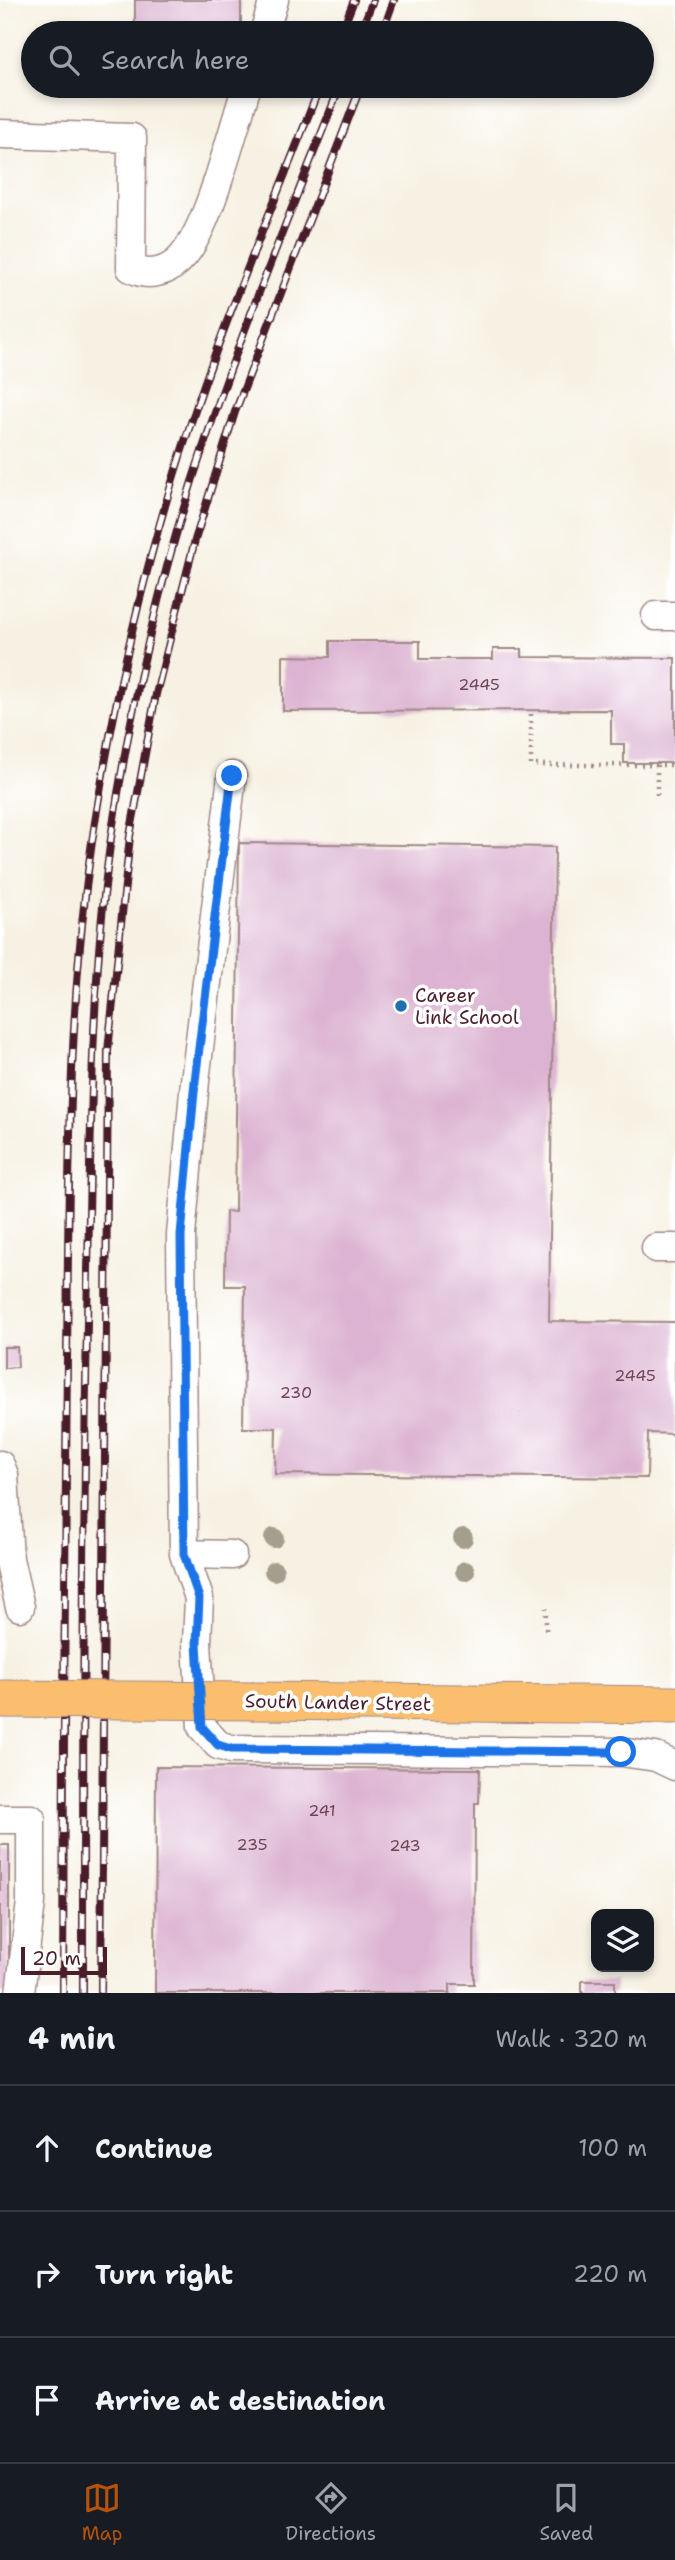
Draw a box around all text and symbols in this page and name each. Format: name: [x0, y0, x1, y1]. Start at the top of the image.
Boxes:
search box: [21, 21, 654, 98]
icon: search: [45, 41, 83, 79]
text: Search here: [101, 42, 250, 77]
house number: 2445: [458, 674, 500, 695]
route end: [216, 760, 247, 791]
place label: Career Link School: [415, 983, 519, 1030]
marker: Career Link School: [393, 998, 409, 1014]
house number: 2445: [614, 1365, 656, 1386]
house number: 230: [280, 1382, 312, 1403]
street label: South Lander Street: [245, 1688, 431, 1717]
route start: [605, 1736, 636, 1767]
house number: 241: [308, 1800, 336, 1821]
house number: 235: [237, 1834, 267, 1855]
house number: 243: [389, 1835, 421, 1856]
map controls: [591, 1909, 654, 1972]
button: layers: [591, 1909, 654, 1972]
scale bar: [21, 1944, 107, 1976]
text: 20 m: [32, 1946, 81, 1971]
text: 4 min: [28, 2018, 115, 2059]
text: Walk · 320 m: [496, 2024, 647, 2054]
icon: ahead: [28, 2129, 66, 2167]
text: Continue: [95, 2131, 213, 2166]
text: 100 m: [578, 2133, 647, 2163]
icon: right: [28, 2255, 66, 2293]
text: Turn right: [95, 2257, 233, 2292]
text: 220 m: [573, 2259, 647, 2289]
icon: arrive: [28, 2381, 66, 2419]
text: Arrive at destination: [95, 2383, 385, 2418]
tab: Map: [82, 2479, 122, 2546]
tab: Directions: [286, 2479, 376, 2546]
tab: Saved: [539, 2479, 593, 2546]

